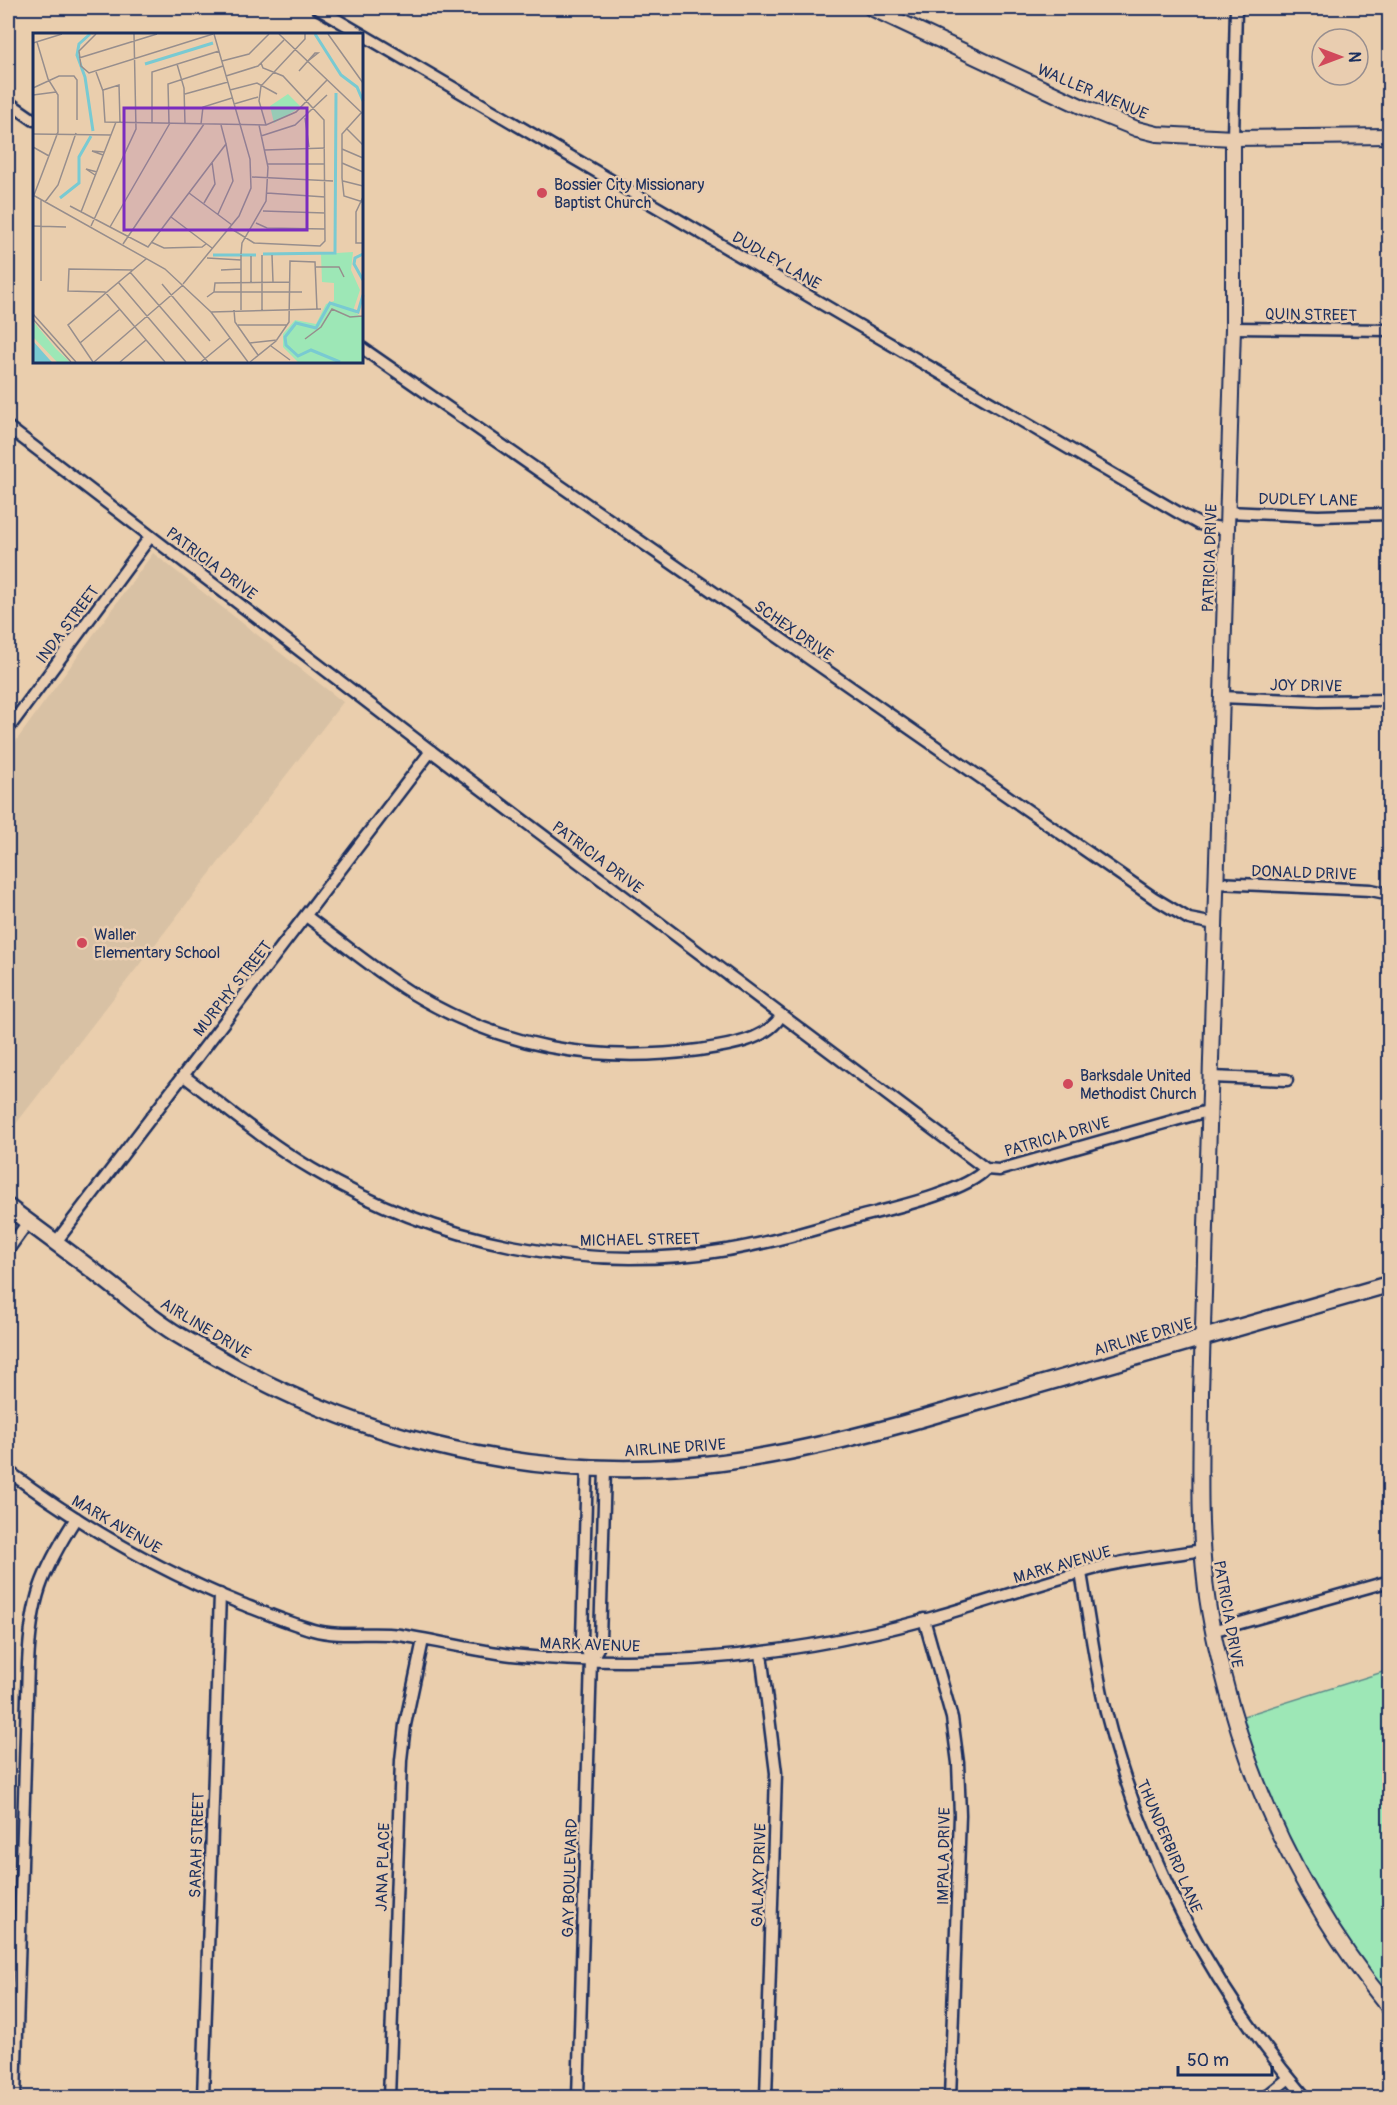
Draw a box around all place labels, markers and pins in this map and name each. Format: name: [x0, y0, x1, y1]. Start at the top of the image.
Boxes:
place label: Bossier City Missionary Baptist Church: [554, 175, 705, 213]
marker: Bossier City Missionary Baptist Church: [535, 186, 549, 200]
place label: Waller Elementary School: [94, 925, 220, 963]
marker: Waller Elementary School: [75, 936, 89, 950]
place label: Barksdale United Methodist Church: [1080, 1066, 1197, 1104]
marker: Barksdale United Methodist Church: [1061, 1077, 1075, 1091]

